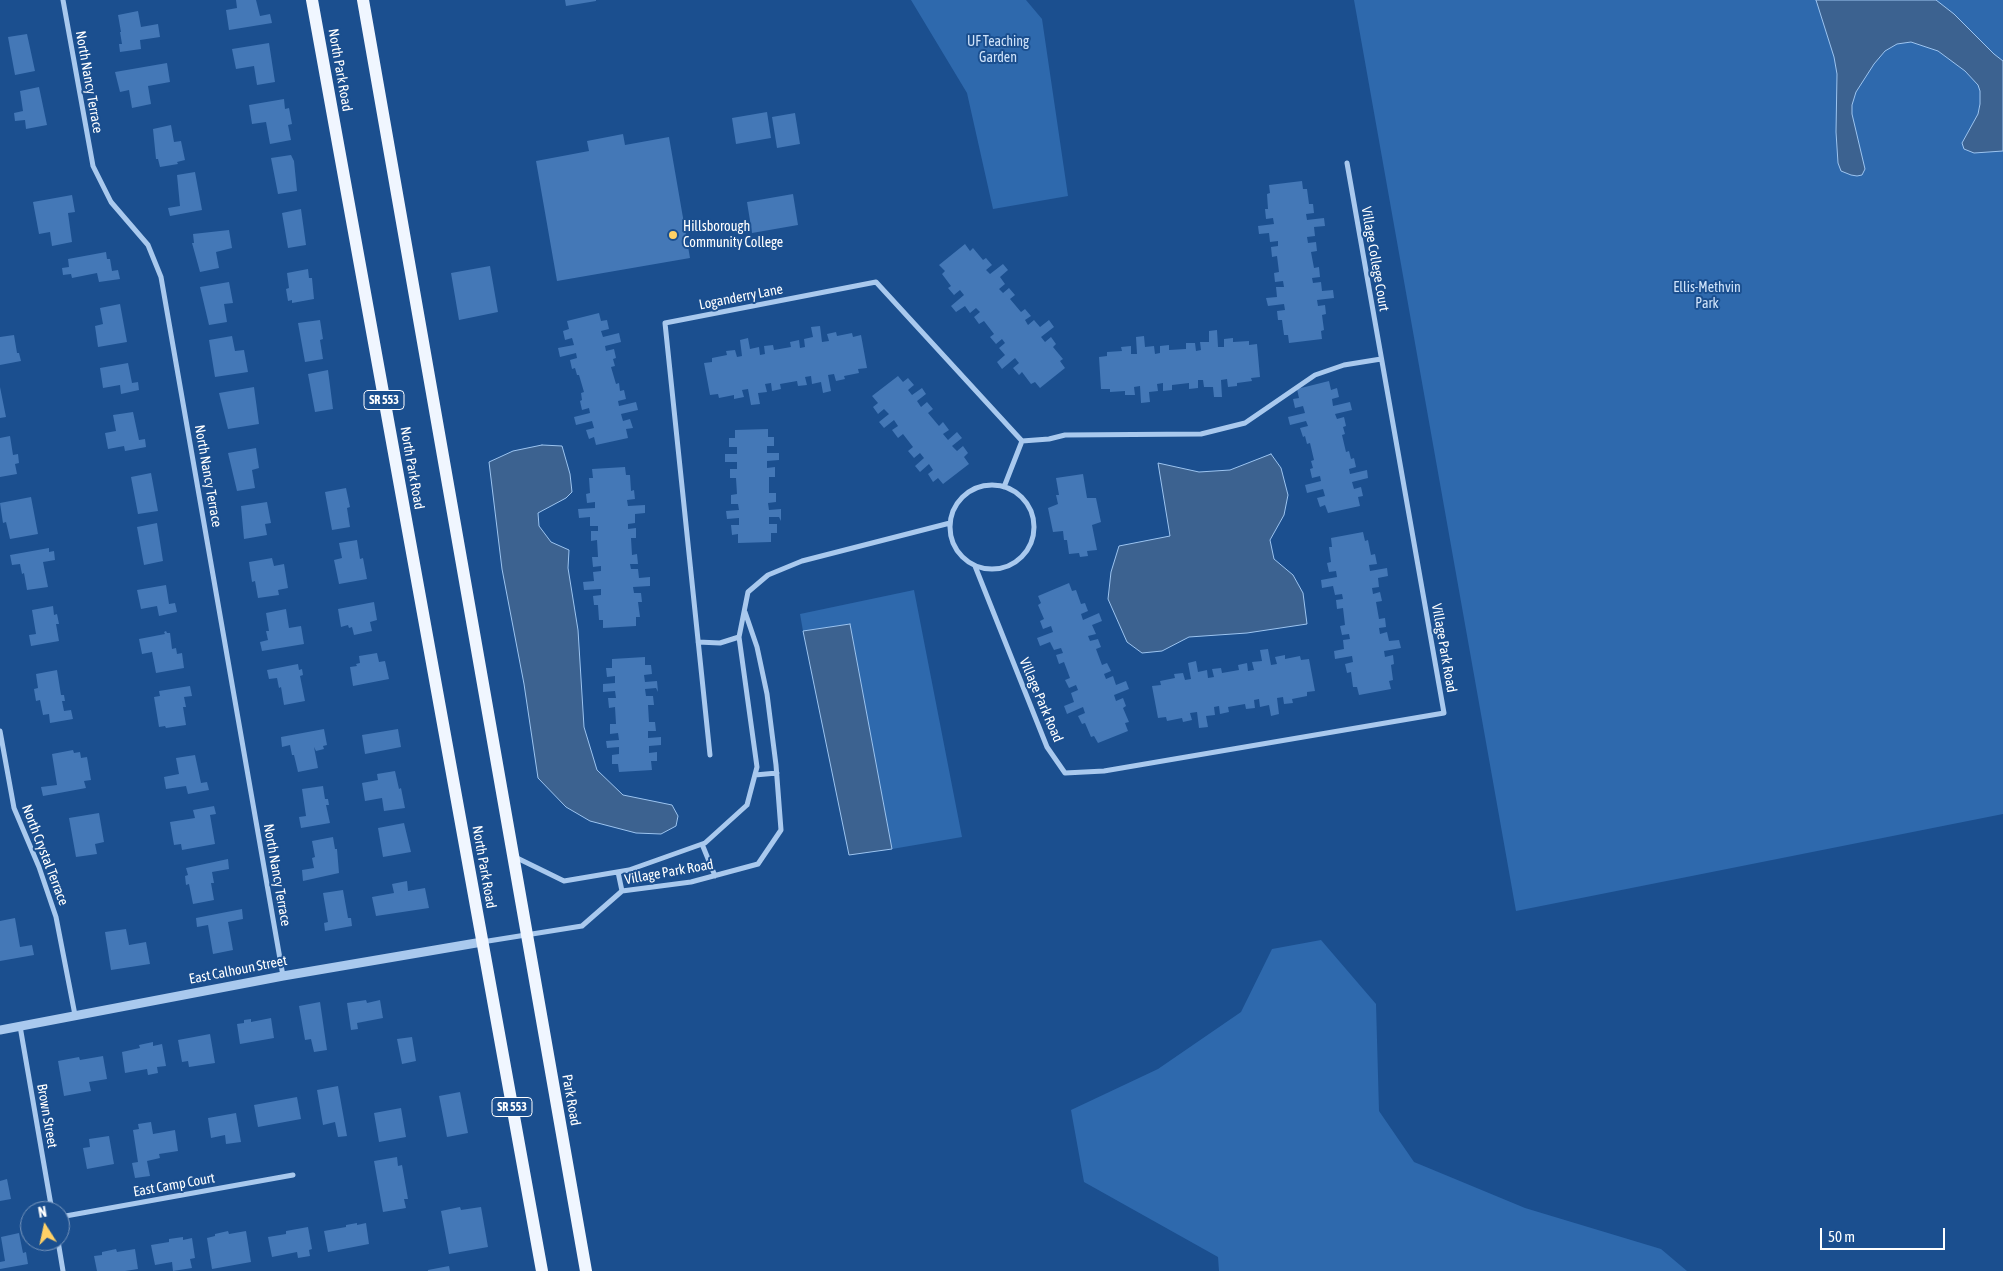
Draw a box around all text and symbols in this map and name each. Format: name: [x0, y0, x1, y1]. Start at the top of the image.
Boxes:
street label: North Park Road: [324, 27, 356, 113]
street label: North Nancy Terrace: [72, 29, 106, 135]
park label: UF Teaching Garden: [967, 34, 1029, 66]
street label: Village College Court: [1358, 205, 1392, 313]
place label: Hillsborough Community College: [683, 219, 783, 252]
marker: Hillsborough Community College: [667, 229, 679, 241]
park label: Ellis-Methvin Park: [1673, 280, 1741, 312]
street label: Loganderry Lane: [698, 281, 784, 313]
road number: SR 553: [364, 390, 404, 410]
street label: North Nancy Terrace: [191, 423, 225, 529]
street label: North Park Road: [396, 425, 428, 511]
street label: Village Park Road: [1428, 602, 1460, 694]
street label: Village Park Road: [1016, 655, 1066, 745]
street label: North Crystal Terrace: [18, 802, 72, 908]
street label: North Nancy Terrace: [260, 822, 294, 928]
street label: North Park Road: [468, 824, 500, 910]
street label: Village Park Road: [623, 856, 715, 888]
street label: East Calhoun Street: [188, 952, 288, 988]
street label: Park Road: [558, 1073, 584, 1127]
street label: Brown Street: [33, 1083, 61, 1149]
road number: SR 553: [492, 1098, 532, 1116]
street label: East Camp Court: [132, 1170, 216, 1200]
north arrow: [20, 1201, 70, 1251]
text: N: [37, 1204, 48, 1221]
scale bar: [1823, 1218, 1948, 1250]
text: 50 m: [1828, 1228, 1855, 1245]

